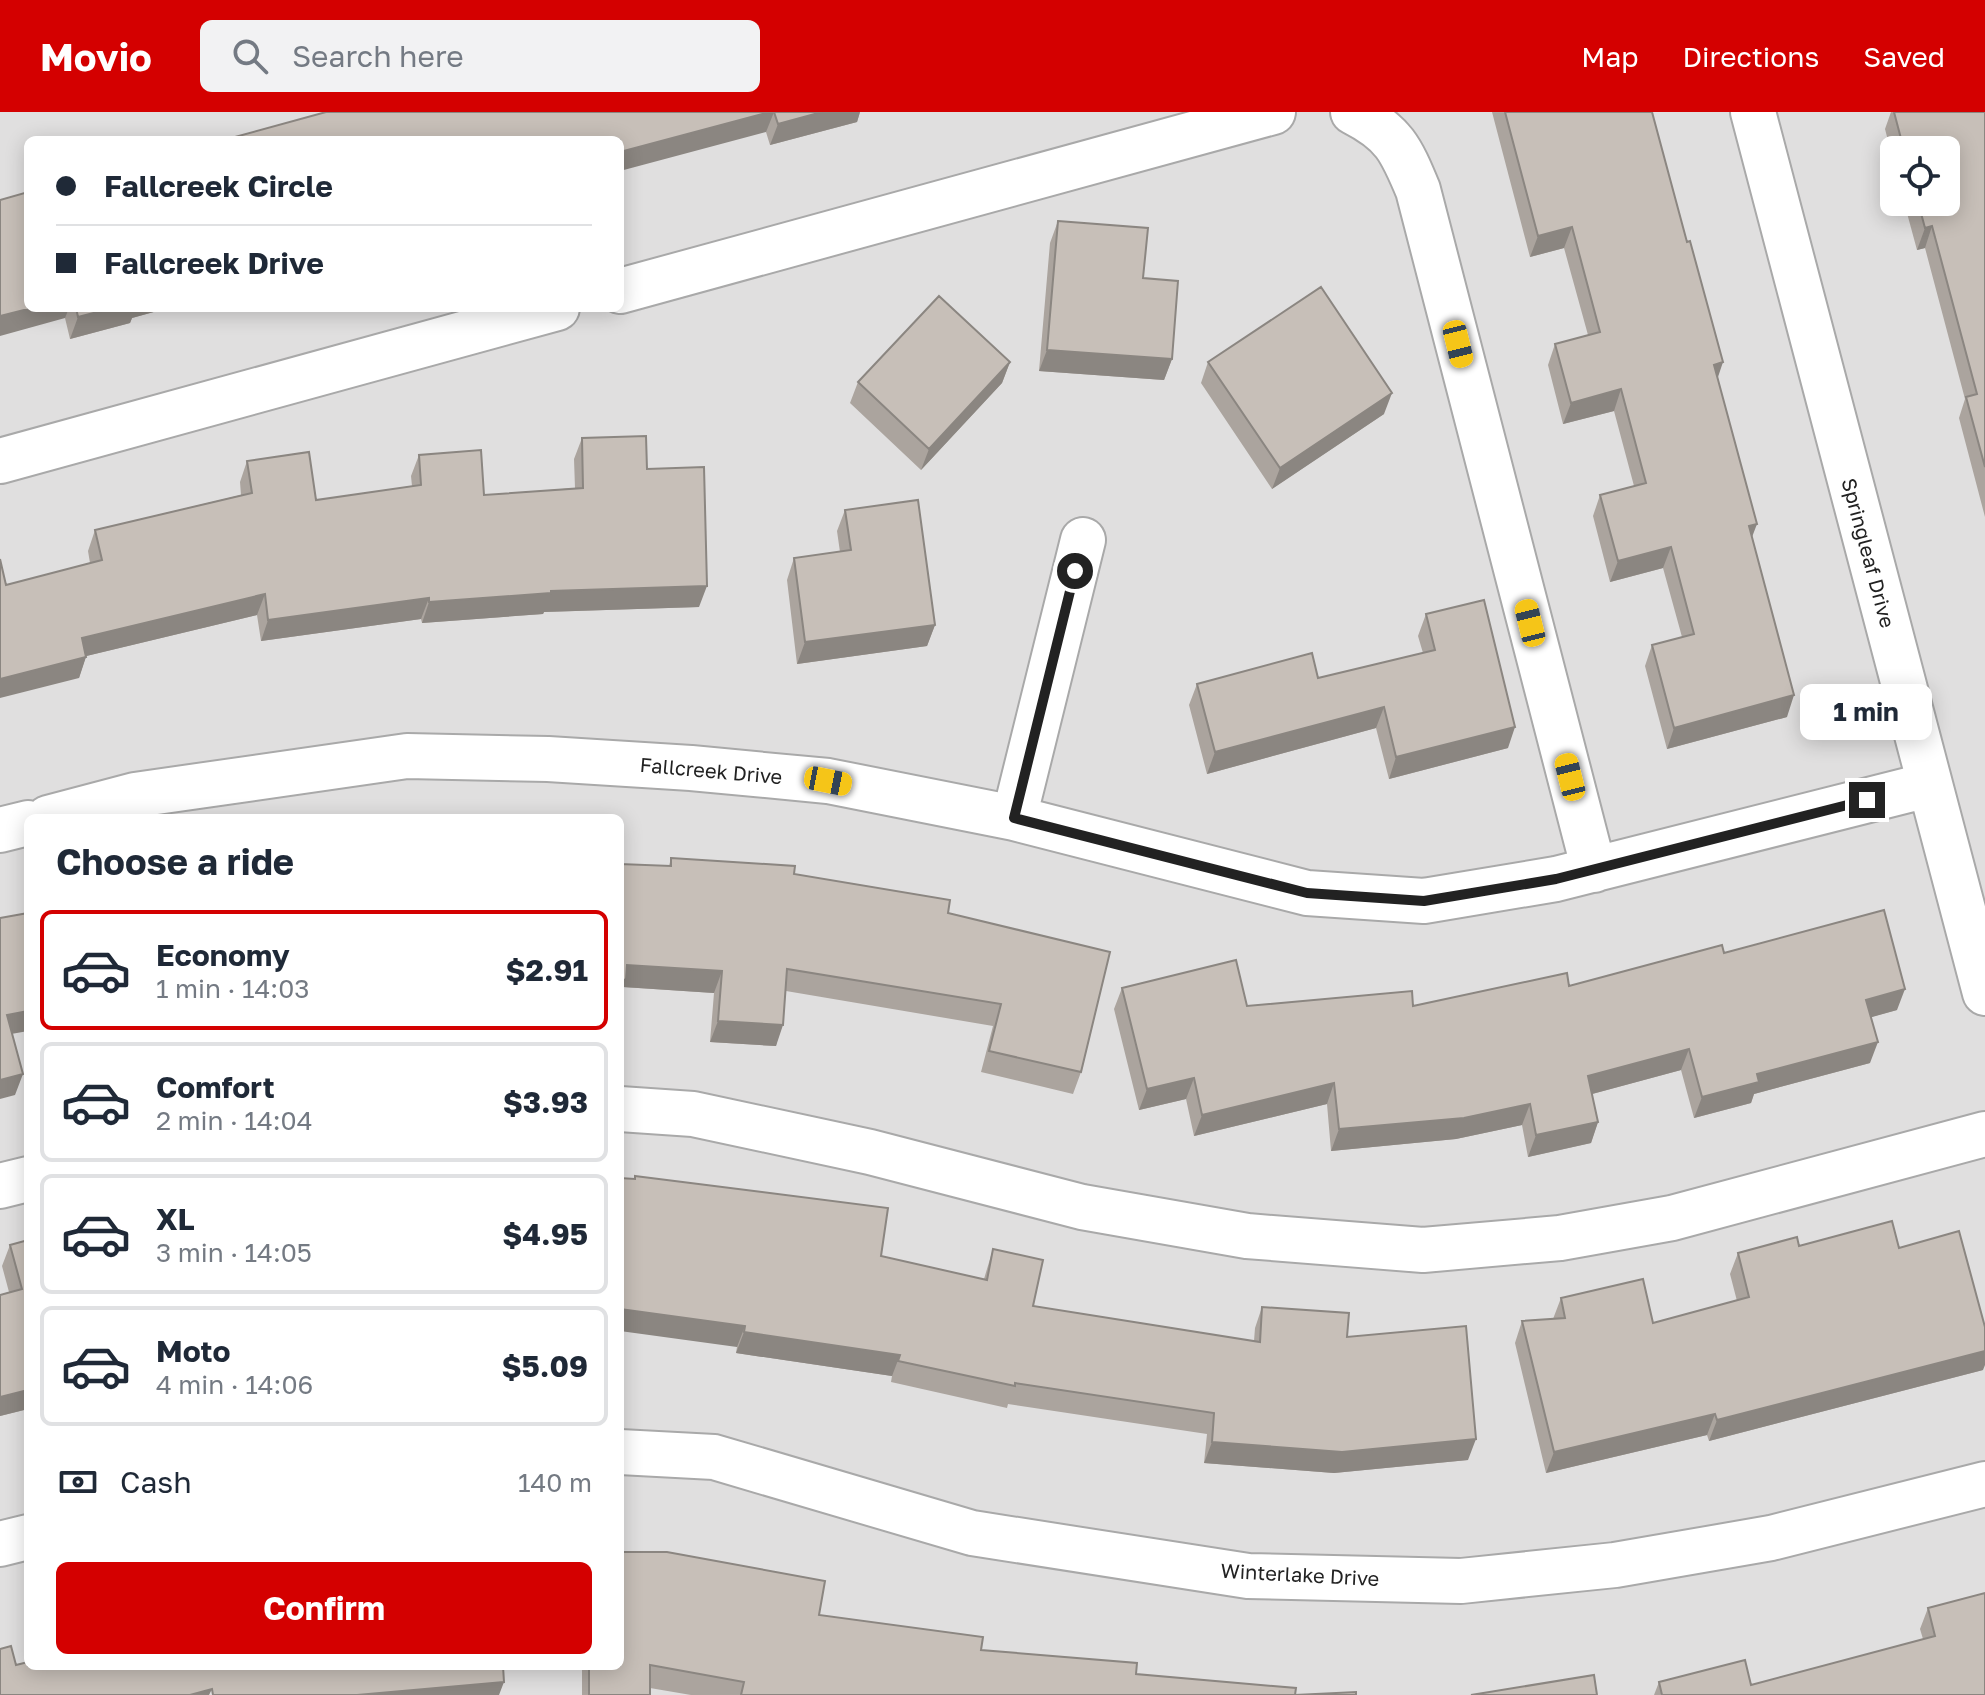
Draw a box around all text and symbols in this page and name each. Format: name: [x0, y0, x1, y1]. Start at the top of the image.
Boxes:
search box: [200, 20, 760, 92]
text: Movio: [40, 34, 152, 79]
icon: search: [228, 34, 272, 78]
text: Search here: [292, 38, 464, 74]
text: Map: [1581, 40, 1638, 73]
text: Directions: [1682, 40, 1819, 73]
text: Saved: [1863, 40, 1945, 73]
map controls: [1880, 136, 1960, 216]
button: locate: [1880, 136, 1960, 216]
text: Fallcreek Circle: [104, 168, 333, 204]
text: Fallcreek Drive: [104, 245, 324, 281]
car: [1441, 318, 1475, 370]
street label: Springleaf Drive: [1837, 475, 1900, 630]
route start: [1057, 553, 1093, 589]
car: [1513, 597, 1547, 649]
callout: 1 min: [1801, 684, 1933, 740]
text: 1 min: [1833, 696, 1899, 727]
car: [1553, 751, 1587, 803]
street label: Fallcreek Drive: [639, 752, 783, 788]
car: [802, 765, 854, 797]
route end: [1849, 782, 1885, 818]
text: Choose a ride: [56, 840, 294, 883]
icon: car: [60, 934, 132, 1006]
text: Economy: [156, 937, 290, 973]
text: $2.91: [506, 952, 588, 988]
text: 1 min · 14:03: [156, 973, 309, 1004]
icon: car: [60, 1066, 132, 1138]
text: Comfort: [156, 1069, 275, 1105]
text: $3.93: [503, 1084, 588, 1120]
text: 2 min · 14:04: [156, 1105, 313, 1136]
icon: car: [60, 1198, 132, 1270]
text: XL: [156, 1201, 195, 1237]
text: $4.95: [502, 1216, 588, 1252]
text: 3 min · 14:05: [156, 1237, 312, 1268]
icon: car: [60, 1330, 132, 1402]
text: Moto: [156, 1333, 231, 1369]
text: $5.09: [501, 1348, 588, 1384]
text: 4 min · 14:06: [156, 1369, 313, 1400]
icon: cash: [56, 1460, 100, 1504]
text: Cash: [120, 1464, 192, 1500]
text: 140 m: [518, 1467, 592, 1498]
street label: Winterlake Drive: [1220, 1558, 1380, 1590]
button: Confirm: [56, 1562, 592, 1654]

